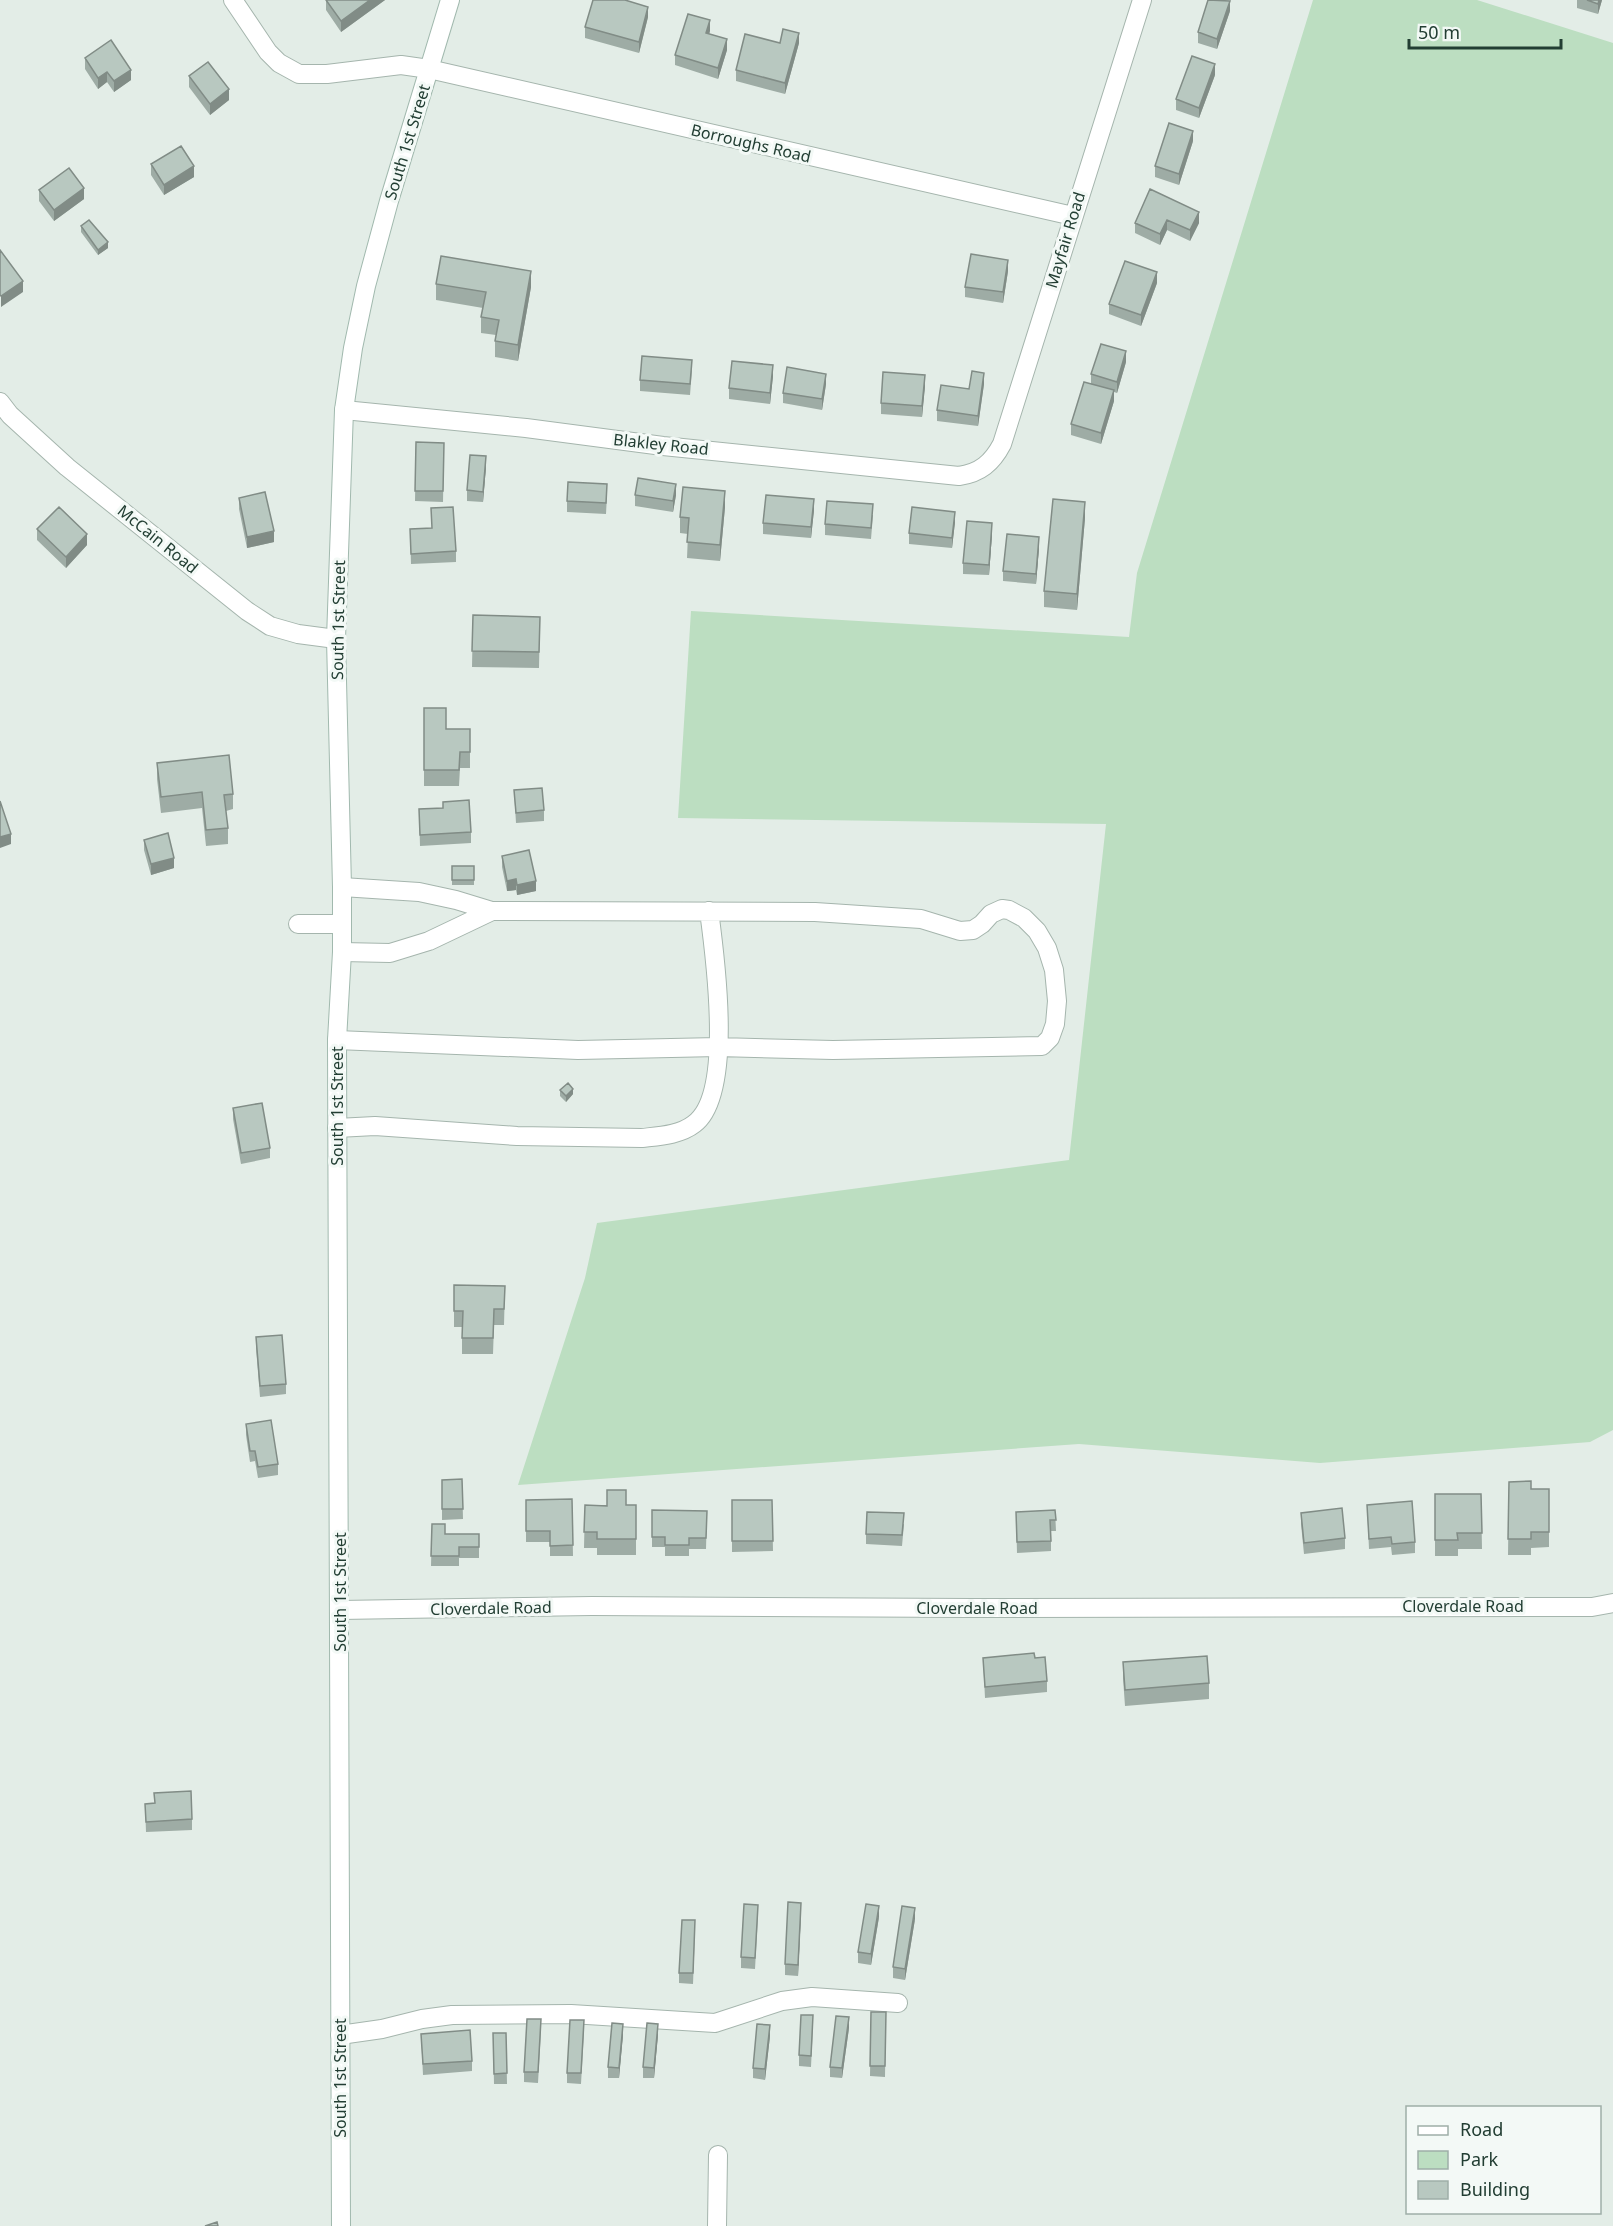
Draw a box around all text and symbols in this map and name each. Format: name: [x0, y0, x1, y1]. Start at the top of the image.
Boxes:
scale bar: [1409, 12, 1560, 50]
text: 50 m: [1418, 20, 1460, 44]
street label: South 1st Street: [379, 81, 435, 202]
street label: Borroughs Road: [689, 118, 813, 168]
street label: Mayfair Road: [1040, 189, 1090, 291]
street label: Blakley Road: [612, 428, 710, 460]
street label: McCain Road: [113, 500, 203, 578]
street label: South 1st Street: [326, 560, 350, 680]
street label: South 1st Street: [326, 1046, 348, 1166]
street label: South 1st Street: [329, 1532, 351, 1652]
street label: Cloverdale Road: [1402, 1595, 1524, 1617]
street label: Cloverdale Road: [430, 1596, 552, 1620]
street label: Cloverdale Road: [916, 1597, 1038, 1619]
street label: South 1st Street: [329, 2018, 351, 2138]
legend: [1406, 2106, 1601, 2214]
text: Road: [1460, 2117, 1503, 2141]
text: Park: [1460, 2147, 1498, 2171]
text: Building: [1460, 2177, 1530, 2201]

